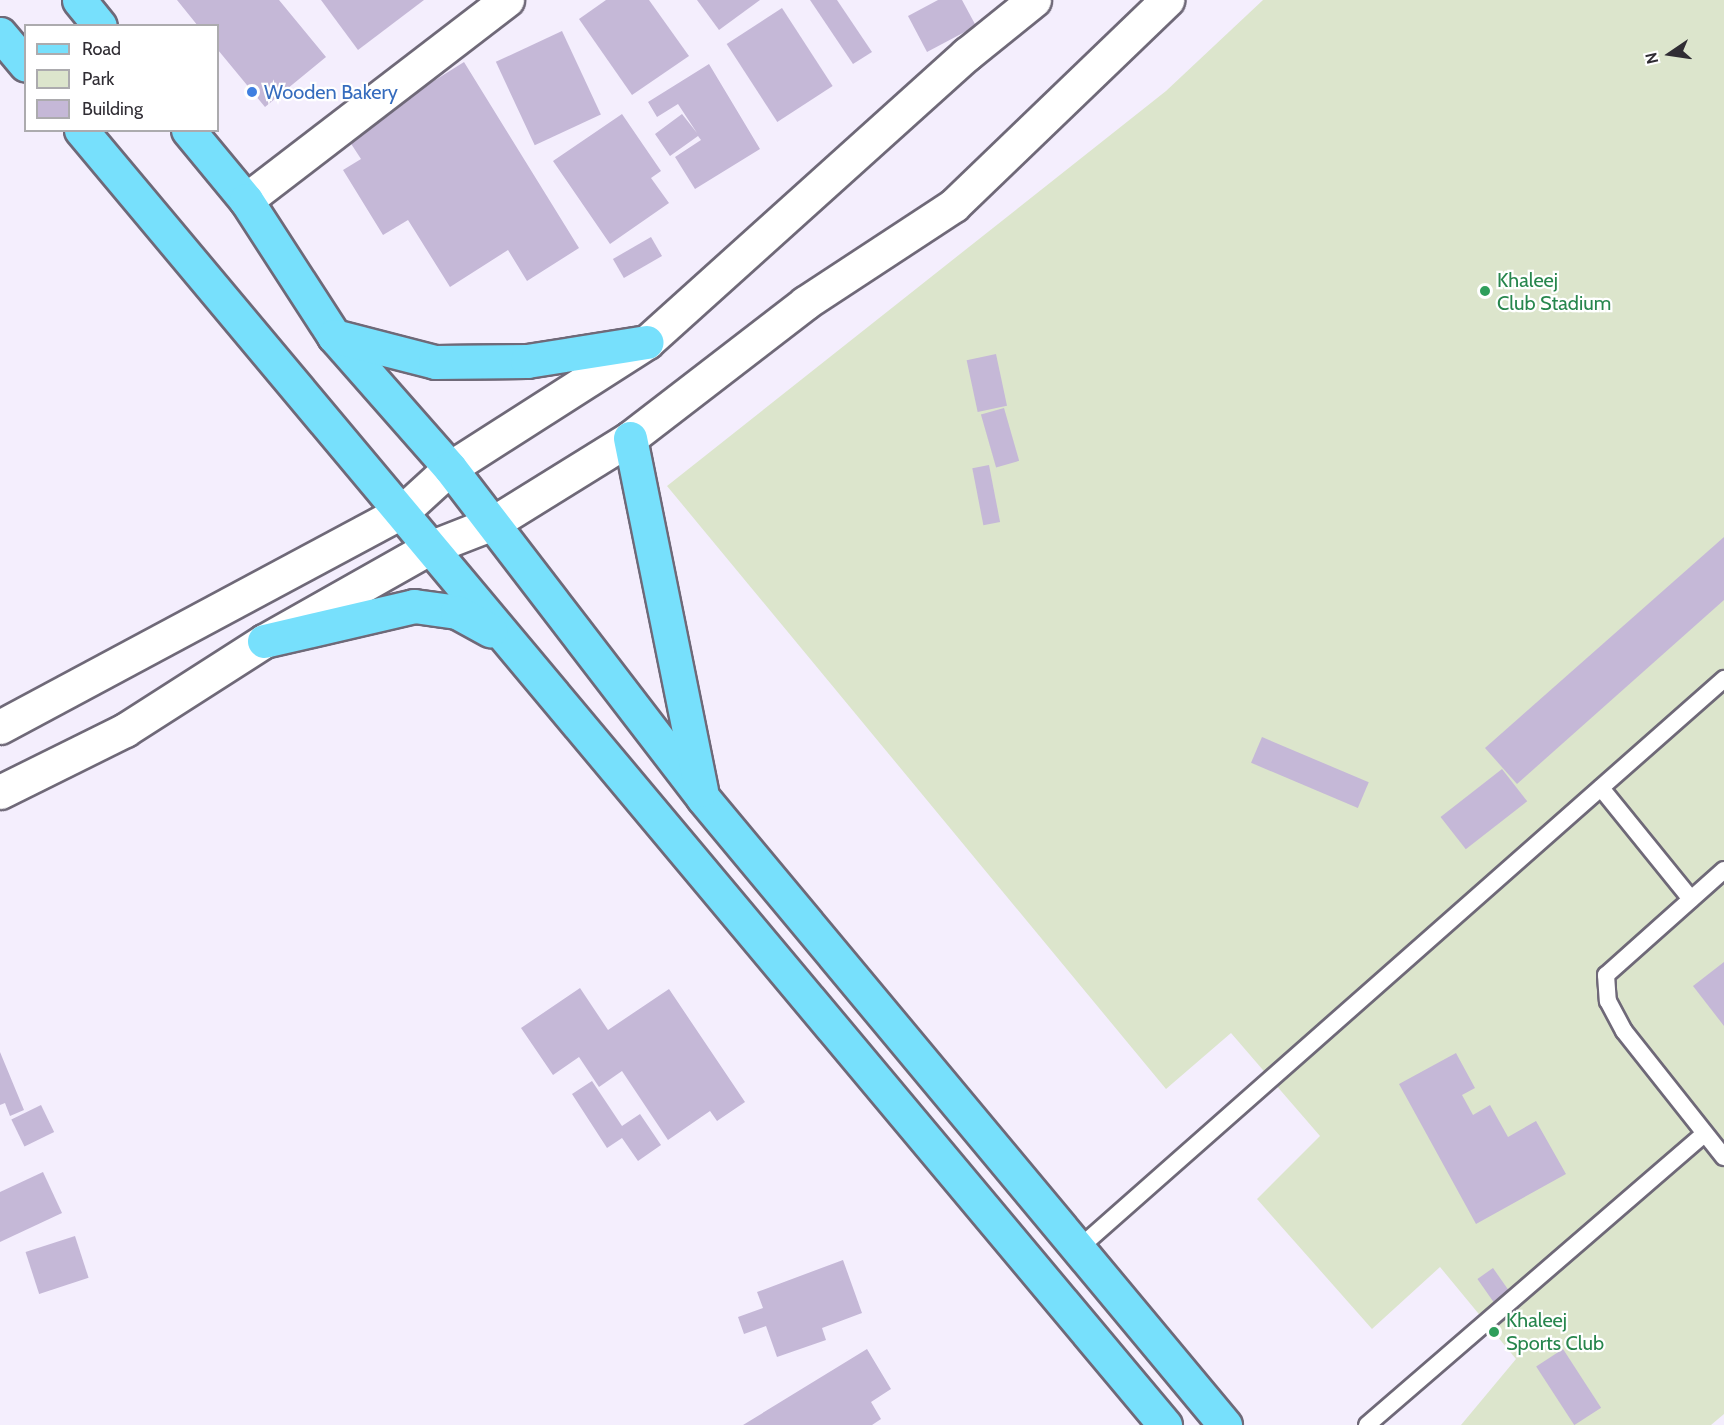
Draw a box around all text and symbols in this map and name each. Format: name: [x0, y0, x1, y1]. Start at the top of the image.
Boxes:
legend: [24, 24, 219, 132]
north arrow: [1640, 24, 1700, 84]
text: Road: [82, 38, 121, 60]
text: N: [1641, 51, 1663, 66]
text: Park: [82, 68, 114, 90]
place label: Wooden Bakery: [264, 80, 398, 104]
marker: Wooden Bakery: [245, 85, 259, 99]
text: Building: [82, 98, 143, 120]
place label: Khaleej Club Stadium: [1497, 268, 1611, 315]
marker: Khaleej Club Stadium: [1478, 284, 1492, 298]
place label: Khaleej Sports Club: [1506, 1308, 1604, 1355]
marker: Khaleej Sports Club: [1487, 1325, 1501, 1339]

